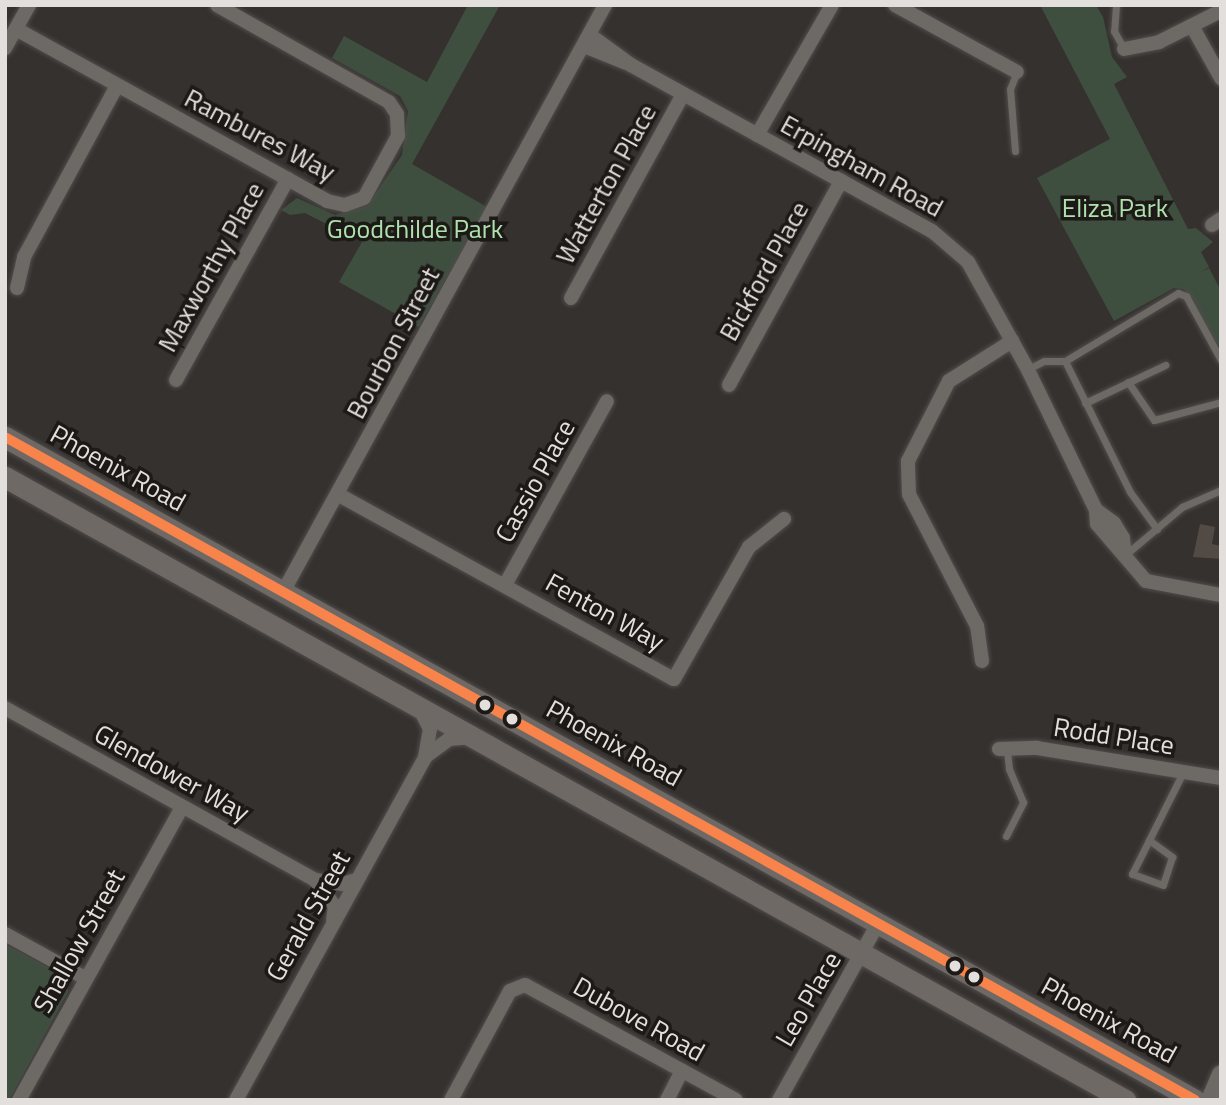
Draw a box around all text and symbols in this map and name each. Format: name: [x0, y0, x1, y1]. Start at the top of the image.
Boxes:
street label: Rambures Way: [179, 82, 341, 188]
street label: Watterton Place: [549, 99, 663, 269]
street label: Erpingham Road: [775, 109, 949, 223]
street label: Maxworthy Place: [152, 177, 270, 357]
park label: Eliza Park: [1062, 192, 1168, 224]
street label: Bickford Place: [713, 196, 815, 346]
park label: Goodchilde Park: [327, 213, 503, 245]
street label: Bourbon Street: [340, 262, 446, 424]
street label: Cassio Place: [489, 414, 581, 548]
street label: Phoenix Road: [45, 418, 191, 518]
street label: Fenton Way: [540, 567, 670, 657]
street label: Phoenix Road: [541, 693, 687, 793]
unlabelled marker: [478, 698, 492, 712]
street label: Rodd Place: [1052, 711, 1176, 761]
unlabelled marker: [505, 712, 519, 726]
street label: Glendower Way: [89, 718, 255, 828]
street label: Gerald Street: [260, 846, 356, 986]
street label: Shallow Street: [27, 864, 131, 1018]
street label: Leo Place: [769, 946, 847, 1052]
unlabelled marker: [948, 959, 962, 973]
street label: Dubove Road: [568, 970, 710, 1068]
unlabelled marker: [967, 970, 981, 984]
street label: Phoenix Road: [1036, 970, 1182, 1070]

